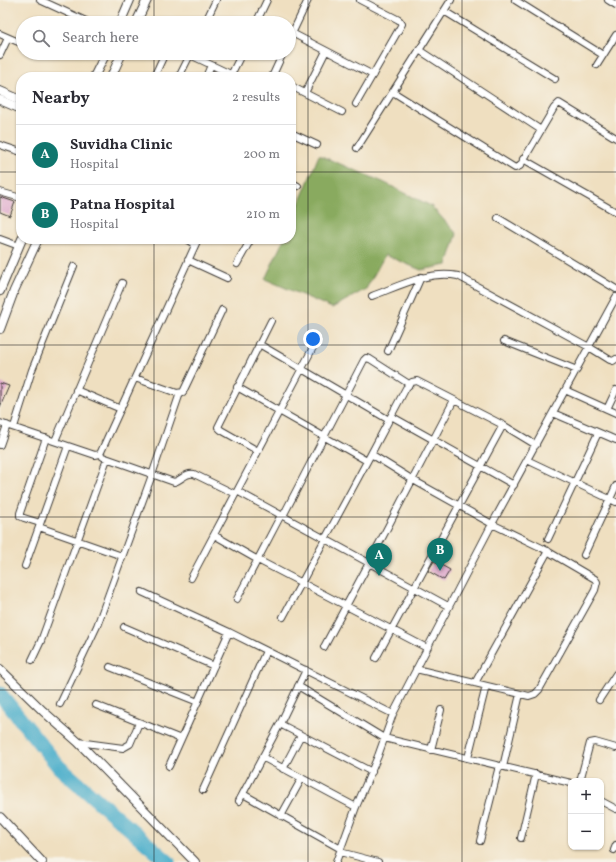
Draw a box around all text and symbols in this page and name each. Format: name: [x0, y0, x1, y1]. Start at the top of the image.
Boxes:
search box: [16, 16, 296, 60]
icon: search: [30, 27, 52, 49]
text: Search here: [62, 28, 139, 49]
text: Nearby: [32, 87, 90, 110]
text: 2 results: [232, 89, 280, 107]
text: Suvidha Clinic: [70, 135, 173, 156]
text: A: [40, 146, 50, 164]
text: 200 m: [243, 146, 280, 164]
text: Hospital: [70, 156, 119, 174]
text: Patna Hospital: [70, 195, 175, 216]
text: B: [41, 206, 49, 224]
text: 210 m: [246, 206, 280, 224]
text: Hospital: [70, 216, 119, 234]
your location: [303, 329, 323, 349]
pin: B: [427, 538, 453, 571]
pin: A: [366, 543, 392, 576]
map controls: [568, 778, 604, 850]
button: +: [568, 778, 604, 814]
button: −: [568, 814, 604, 850]

